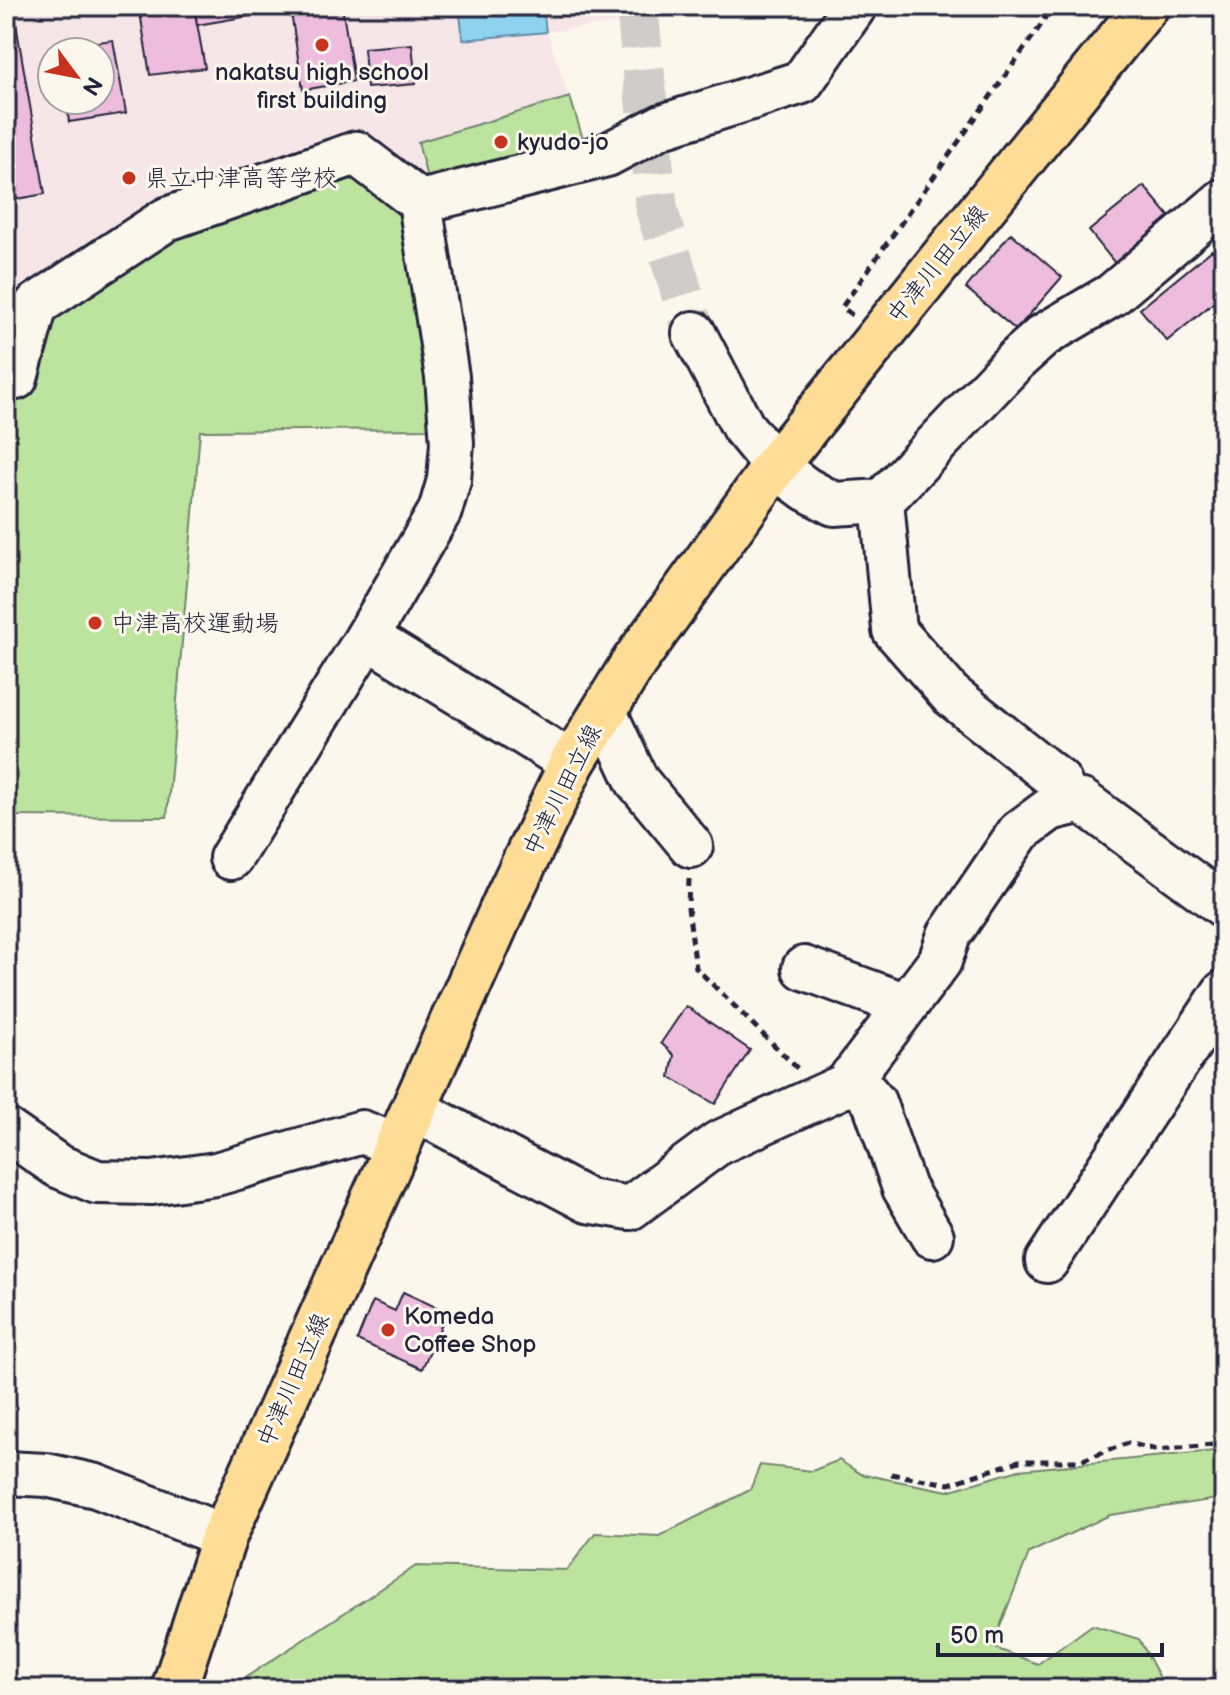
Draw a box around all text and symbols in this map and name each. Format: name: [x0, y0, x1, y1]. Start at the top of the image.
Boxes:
north arrow: [36, 36, 116, 116]
marker: nakatsu high school first building: [313, 36, 331, 54]
place label: nakatsu high school first building: [215, 58, 429, 115]
text: N: [76, 72, 108, 100]
place label: kyudo-jo: [517, 128, 609, 157]
marker: kyudo-jo: [492, 133, 510, 151]
place label: 県立中津高等学校: [145, 164, 337, 193]
marker: 県立中津高等学校: [120, 169, 138, 187]
street label: 中津川田立線: [881, 199, 994, 329]
place label: 中津高校運動場: [111, 609, 279, 638]
marker: 中津高校運動場: [86, 614, 104, 632]
street label: 中津川田立線: [517, 719, 608, 861]
place label: Komeda Coffee Shop: [404, 1302, 537, 1359]
street label: 中津川田立線: [251, 1309, 336, 1452]
marker: Komeda Coffee Shop: [379, 1321, 397, 1339]
scale bar: [938, 1607, 1162, 1657]
text: 50 m: [950, 1621, 1004, 1650]

